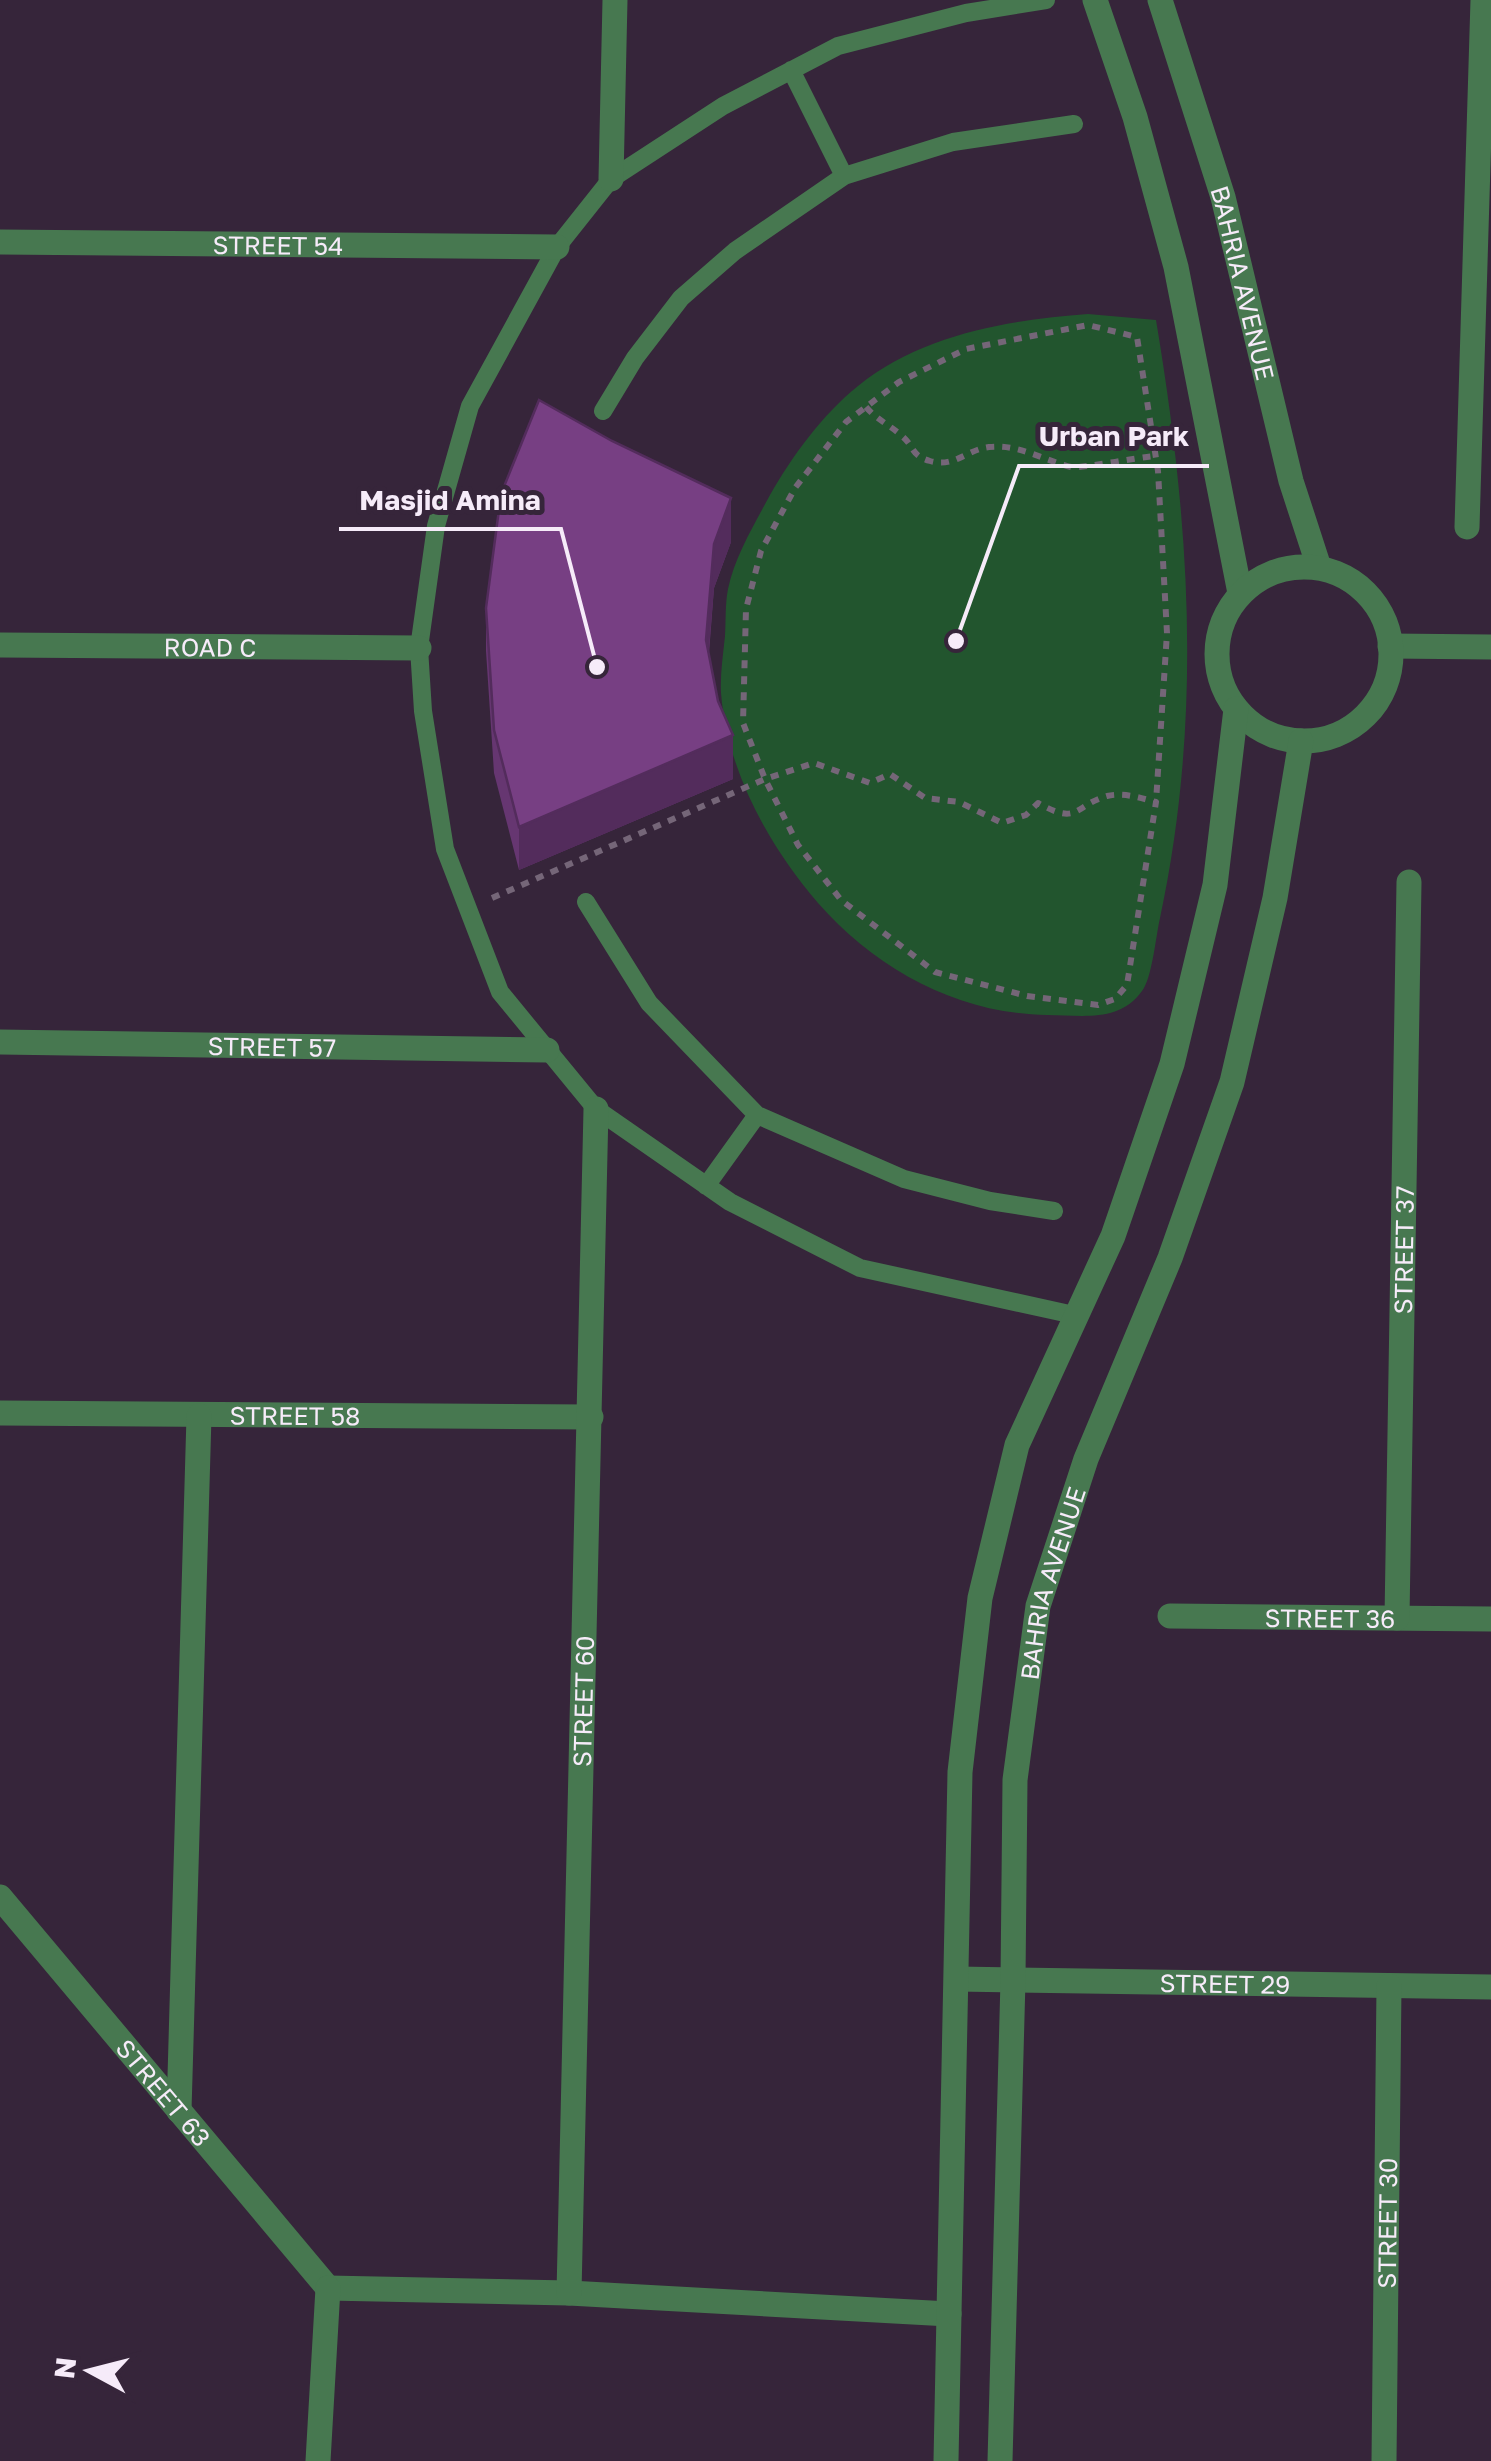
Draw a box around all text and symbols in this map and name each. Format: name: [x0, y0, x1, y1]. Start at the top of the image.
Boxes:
street label: BAHRIA AVENUE: [1205, 181, 1282, 383]
street label: STREET 54: [213, 228, 343, 261]
callout: Urban Park: [1019, 408, 1209, 466]
text: Urban Park: [1039, 419, 1189, 452]
callout: Masjid Amina: [339, 471, 561, 529]
text: Masjid Amina: [359, 483, 541, 516]
street label: ROAD C: [164, 631, 256, 662]
street label: STREET 57: [207, 1030, 337, 1062]
street label: STREET 37: [1386, 1185, 1420, 1315]
street label: STREET 58: [230, 1399, 360, 1431]
street label: BAHRIA AVENUE: [1013, 1483, 1091, 1682]
street label: STREET 36: [1265, 1601, 1395, 1634]
street label: STREET 60: [566, 1635, 599, 1767]
street label: STREET 29: [1159, 1967, 1290, 1999]
street label: STREET 63: [110, 2032, 218, 2152]
street label: STREET 30: [1370, 2157, 1403, 2289]
north arrow: [40, 2321, 140, 2421]
text: N: [47, 2355, 82, 2380]

